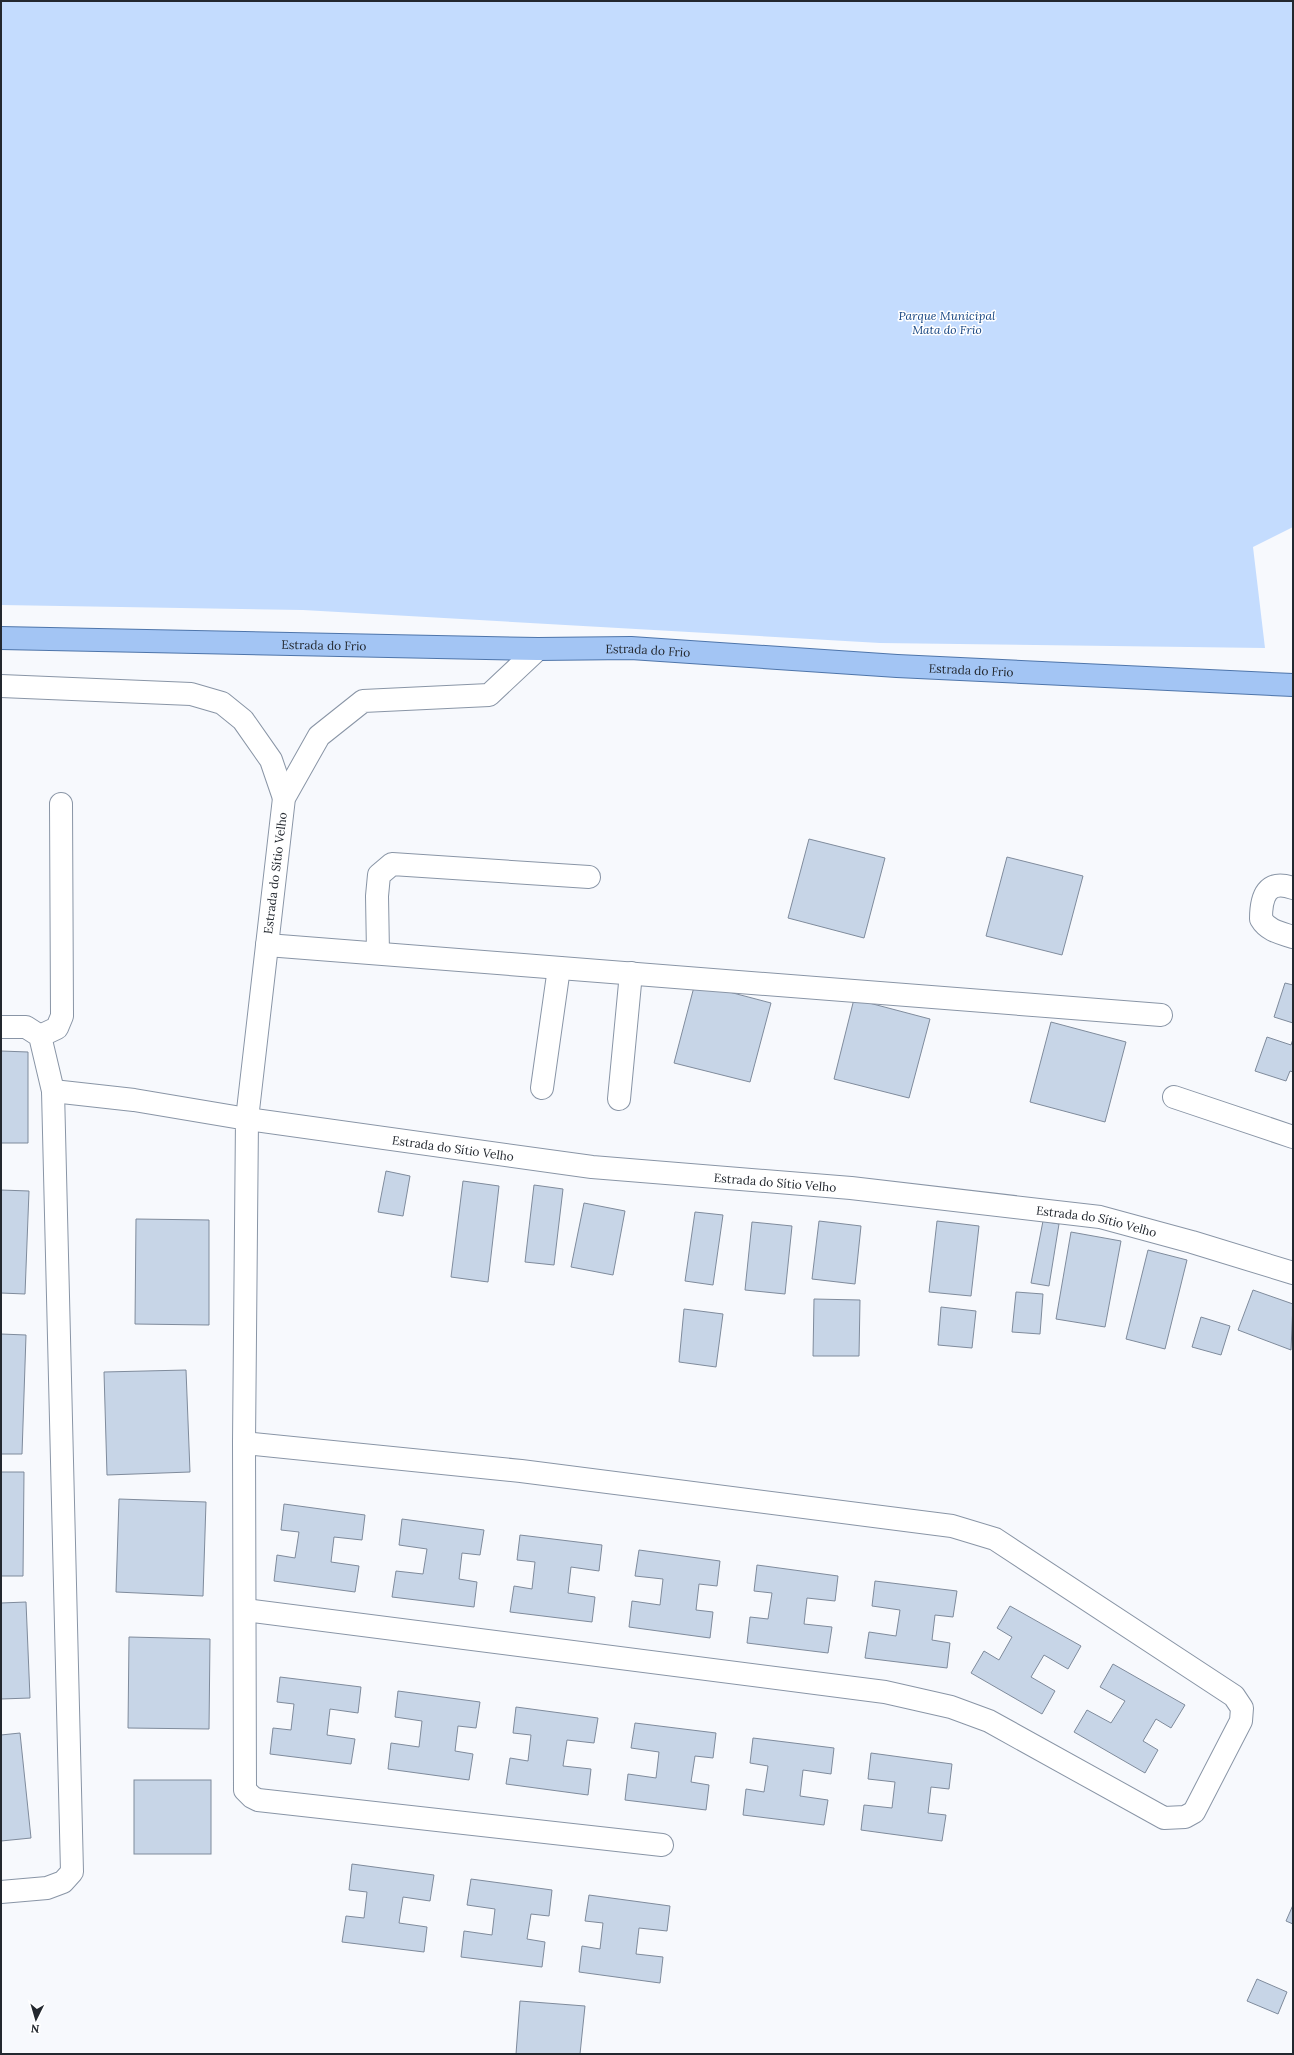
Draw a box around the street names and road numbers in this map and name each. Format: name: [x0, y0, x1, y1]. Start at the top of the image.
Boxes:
street label: Estrada do Frio: [281, 636, 367, 653]
street label: Estrada do Frio: [605, 640, 691, 659]
street label: Estrada do Frio: [928, 660, 1014, 679]
street label: Estrada do Sítio Velho: [260, 811, 290, 935]
street label: Estrada do Sítio Velho: [391, 1132, 515, 1164]
street label: Estrada do Sítio Velho: [713, 1169, 837, 1194]
street label: Estrada do Sítio Velho: [1035, 1202, 1159, 1240]

